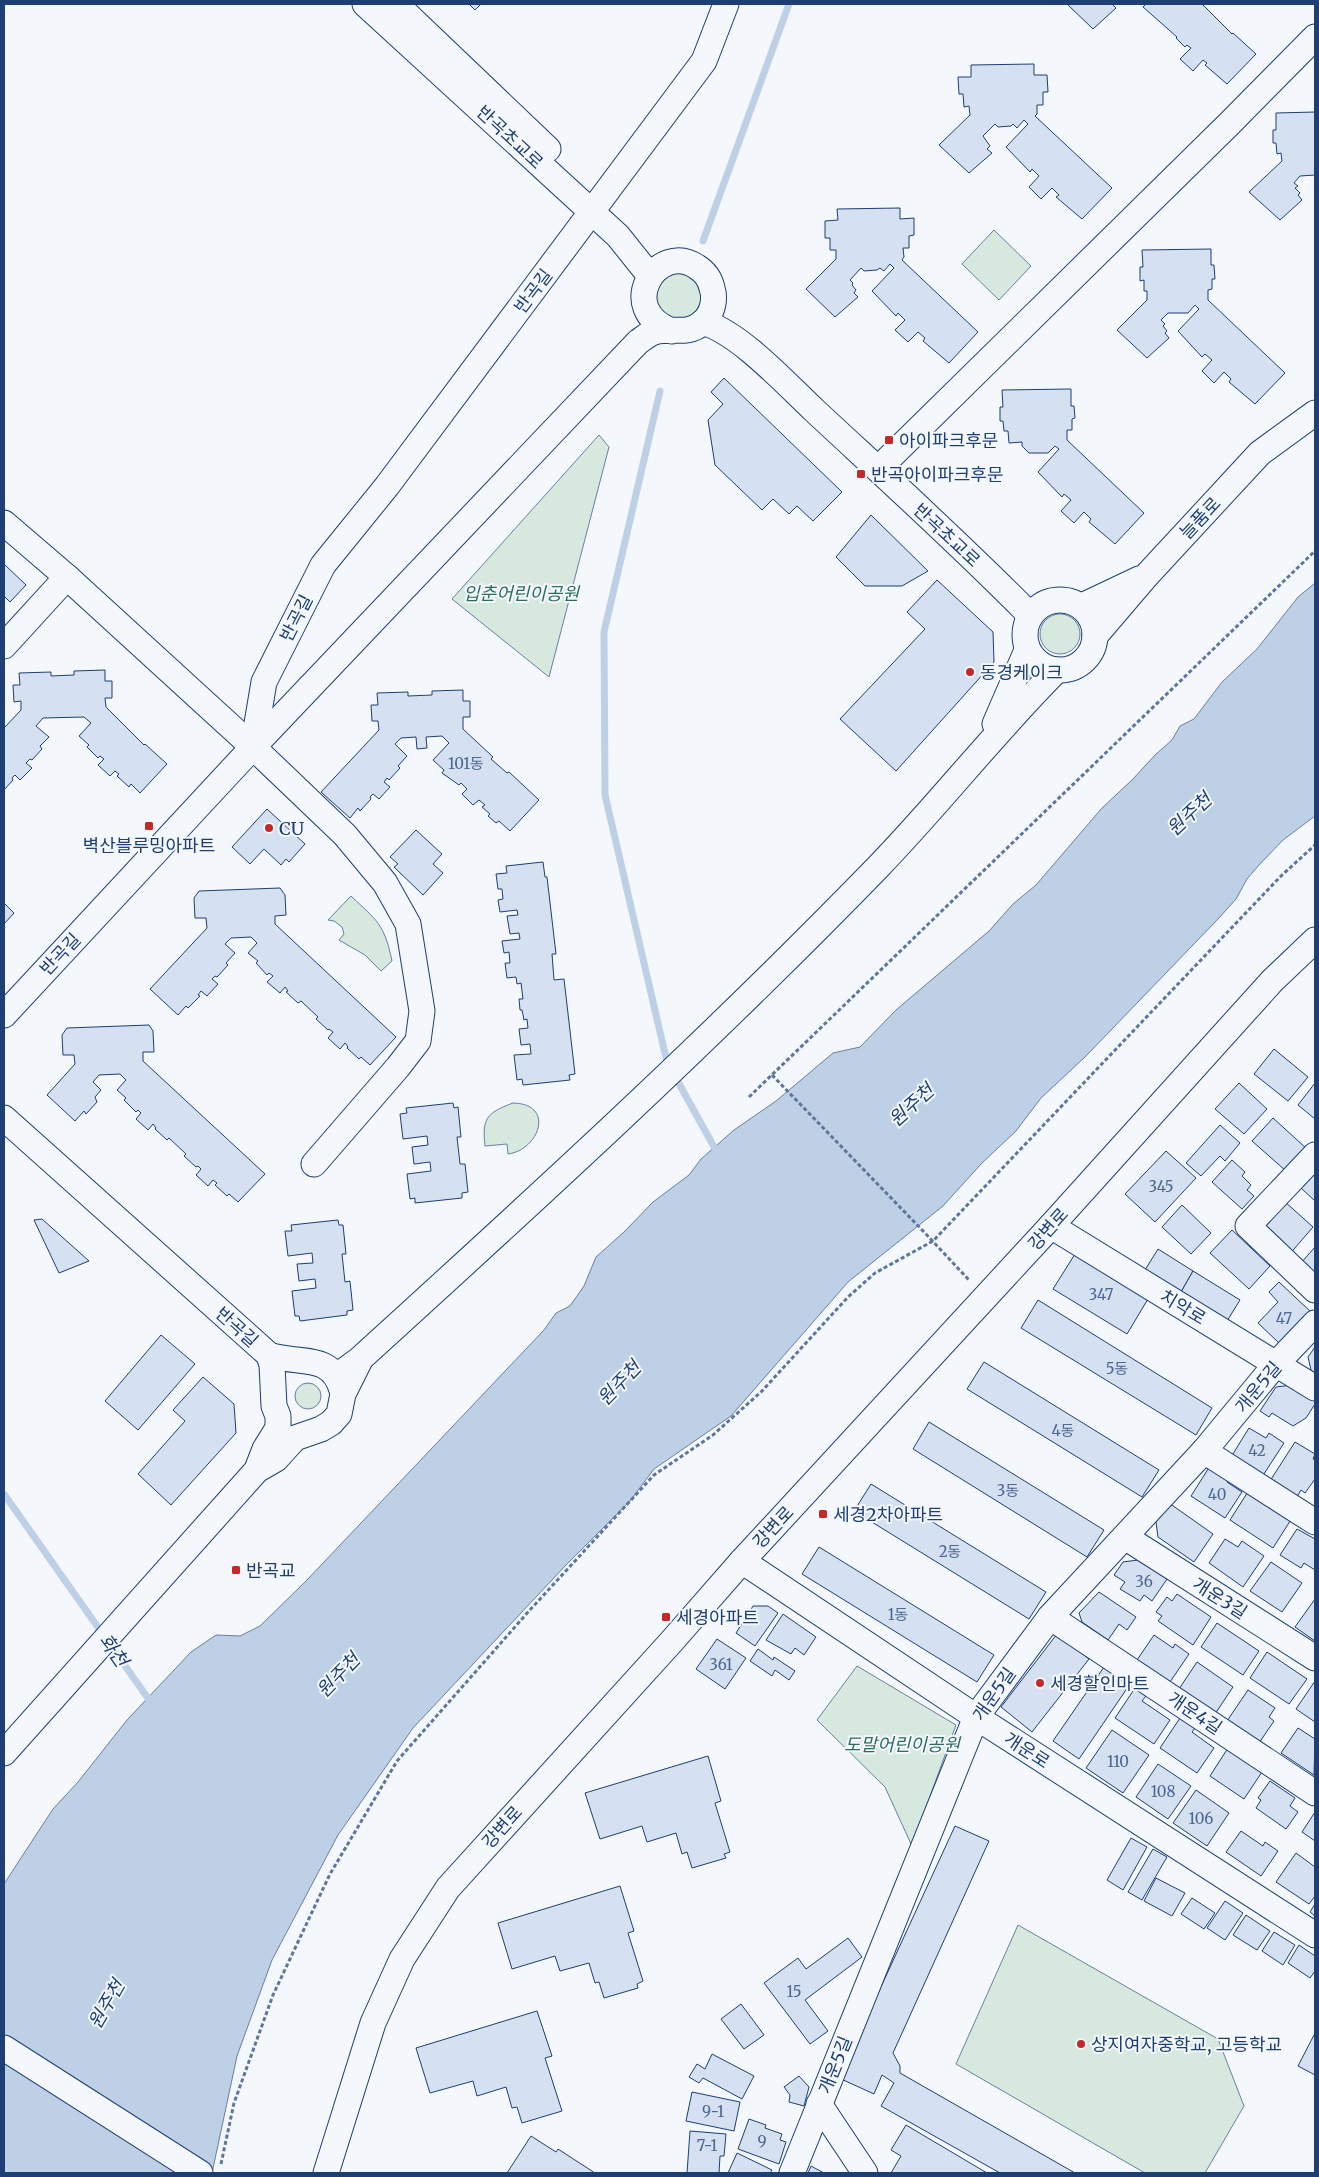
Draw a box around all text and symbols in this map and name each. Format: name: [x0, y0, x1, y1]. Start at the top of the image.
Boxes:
street label: 반곡초교로: [472, 100, 548, 174]
street label: 반곡길: [509, 264, 557, 318]
place label: 아이파크후문: [899, 429, 998, 452]
marker: 아이파크후문: [883, 434, 895, 446]
place label: 반곡아이파크후문: [871, 463, 1003, 486]
marker: 반곡아이파크후문: [855, 468, 867, 480]
street label: 늘품로: [1175, 492, 1225, 544]
street label: 반곡초교로: [909, 498, 985, 572]
park label: 입춘어린이공원: [463, 582, 580, 605]
street label: 반곡길: [274, 591, 318, 645]
place label: 동경케이크: [980, 661, 1063, 684]
marker: 동경케이크: [964, 666, 976, 678]
house number: 101동: [448, 754, 484, 773]
water label: 원주천: [1162, 786, 1217, 841]
place label: CU: [279, 817, 305, 840]
marker: 벽산블루밍아파트: [143, 820, 155, 832]
marker: CU: [263, 822, 275, 834]
place label: 벽산블루밍아파트: [83, 834, 215, 857]
street label: 반곡길: [35, 928, 85, 980]
water label: 원주천: [883, 1078, 940, 1131]
house number: 345: [1148, 1177, 1174, 1196]
street label: 강변로: [1023, 1203, 1073, 1255]
street label: 치악로: [1156, 1284, 1210, 1330]
house number: 347: [1089, 1285, 1114, 1304]
street label: 반곡길: [211, 1302, 263, 1352]
house number: 47: [1276, 1309, 1293, 1328]
water label: 원주천: [592, 1355, 647, 1410]
street label: 개운5길: [1230, 1357, 1286, 1417]
house number: 5동: [1106, 1359, 1128, 1378]
house number: 4동: [1051, 1421, 1075, 1440]
house number: 42: [1248, 1441, 1266, 1460]
house number: 3동: [997, 1481, 1019, 1500]
house number: 40: [1208, 1485, 1226, 1504]
street label: 강변로: [748, 1501, 798, 1553]
place label: 세경2차아파트: [833, 1503, 943, 1526]
marker: 세경2차아파트: [817, 1508, 829, 1520]
house number: 2동: [939, 1542, 961, 1561]
place label: 반곡교: [246, 1559, 296, 1582]
marker: 반곡교: [230, 1564, 242, 1576]
house number: 36: [1135, 1572, 1153, 1591]
street label: 개운3길: [1188, 1572, 1252, 1624]
house number: 1동: [888, 1605, 908, 1624]
place label: 세경아파트: [676, 1606, 759, 1629]
marker: 세경아파트: [660, 1611, 672, 1623]
water label: 화천: [94, 1629, 135, 1672]
water label: 원주천: [311, 1647, 366, 1702]
house number: 361: [709, 1655, 733, 1674]
street label: 개운5길: [967, 1663, 1021, 1725]
place label: 세경할인마트: [1050, 1672, 1149, 1695]
marker: 세경할인마트: [1034, 1677, 1046, 1689]
street label: 개운4길: [1163, 1686, 1227, 1740]
street label: 개운로: [1000, 1727, 1054, 1773]
park label: 도말어린이공원: [844, 1733, 961, 1756]
house number: 110: [1107, 1752, 1129, 1771]
house number: 108: [1151, 1782, 1175, 1801]
street label: 강변로: [477, 1801, 527, 1853]
house number: 106: [1189, 1809, 1213, 1828]
water label: 원주천: [82, 1974, 130, 2033]
house number: 15: [786, 1982, 802, 2001]
street label: 개운5길: [813, 2033, 857, 2097]
place label: 상지여자중학교, 고등학교: [1091, 2033, 1282, 2056]
marker: 상지여자중학교, 고등학교: [1075, 2038, 1087, 2050]
house number: 9-1: [702, 2102, 724, 2121]
house number: 9: [757, 2132, 767, 2151]
house number: 7-1: [697, 2136, 718, 2155]

